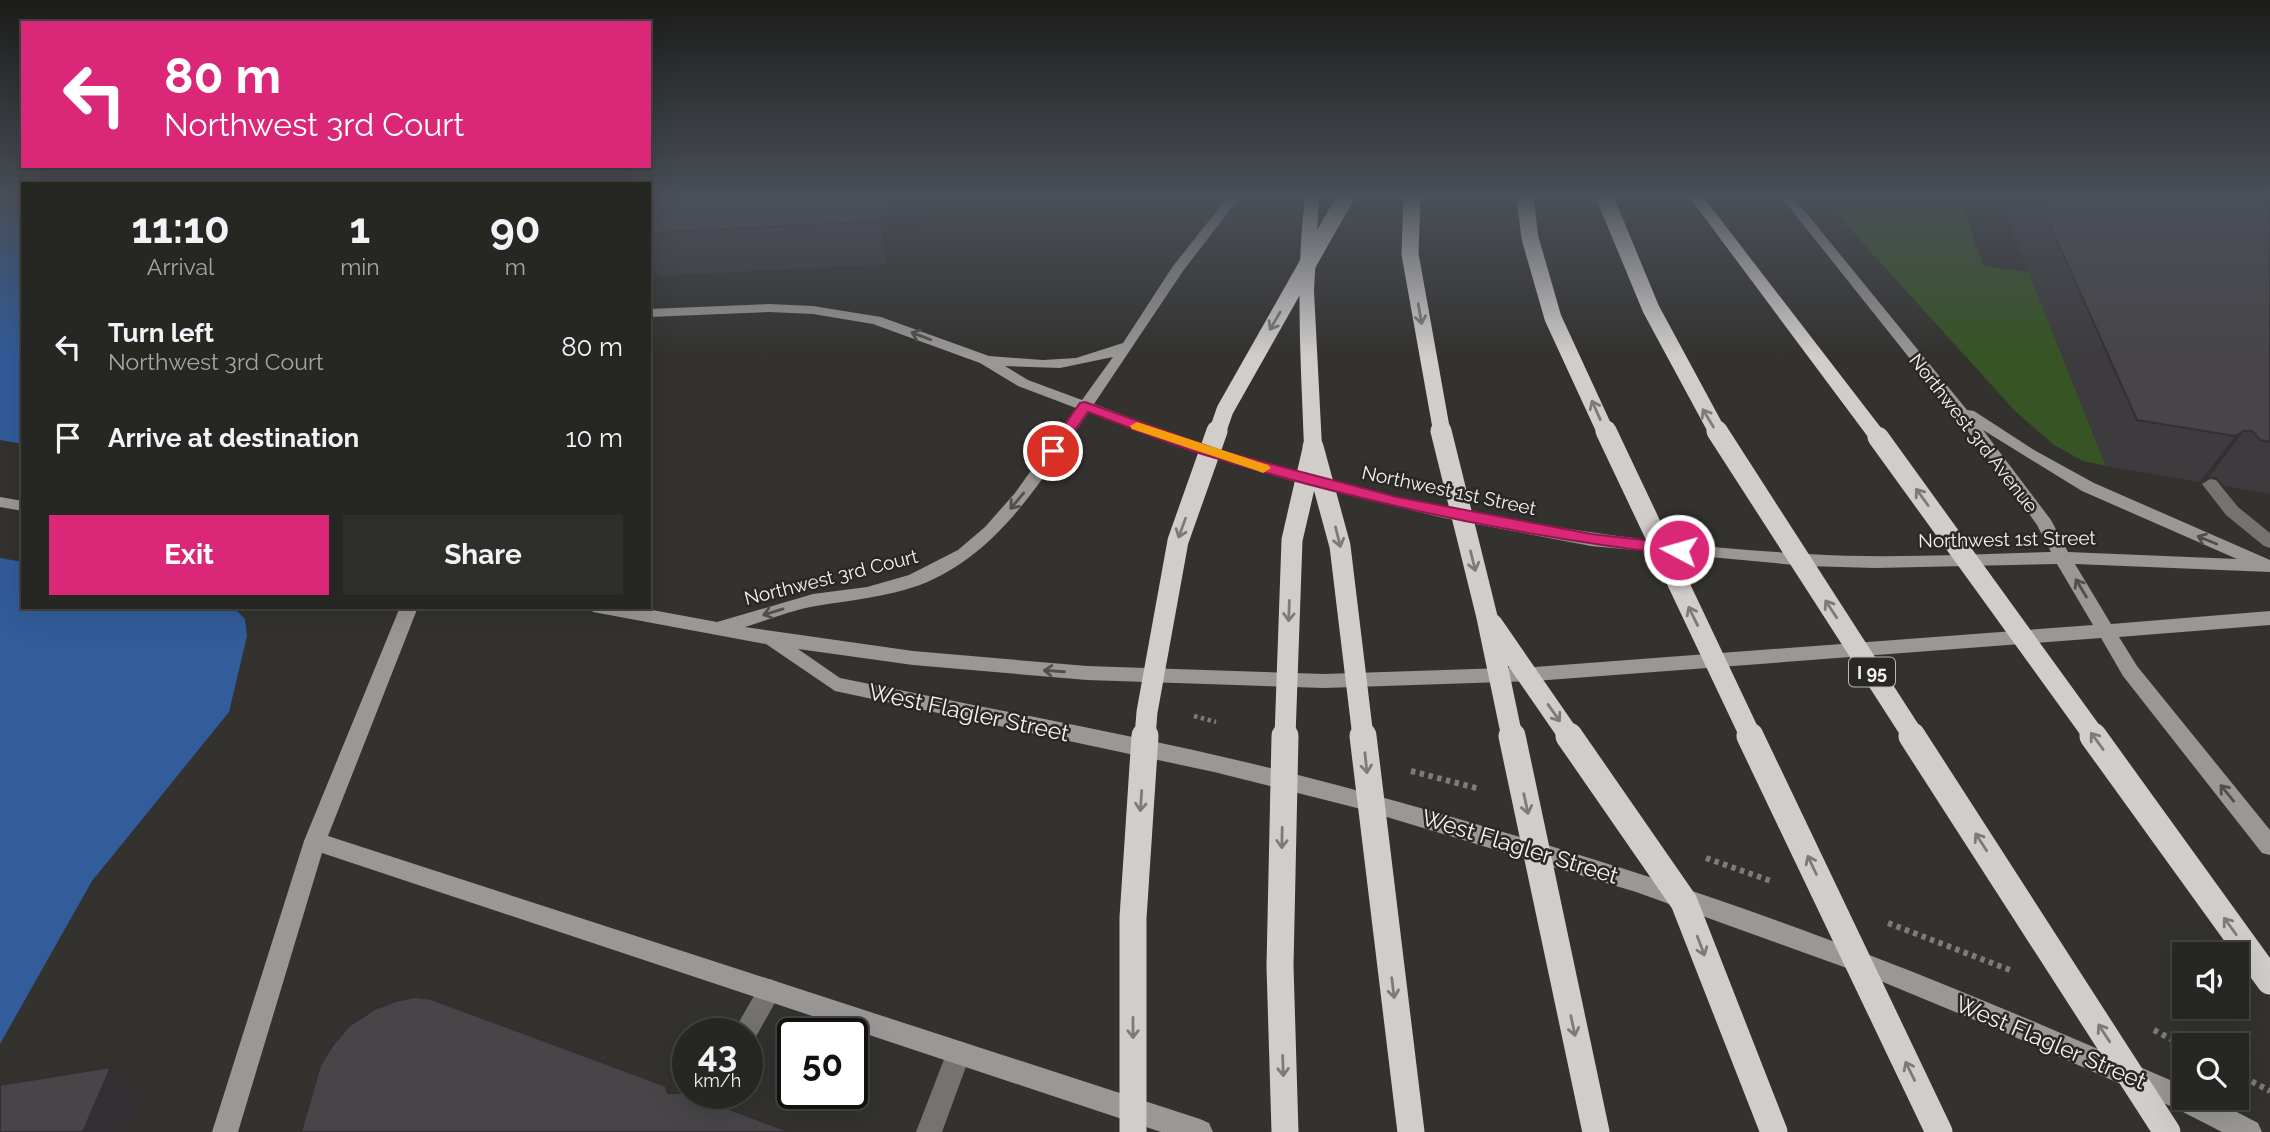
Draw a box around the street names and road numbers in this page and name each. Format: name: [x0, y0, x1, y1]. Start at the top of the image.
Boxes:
street label: Northwest 3rd Avenue: [1905, 349, 2043, 517]
street label: Northwest 1st Street: [1360, 461, 1539, 519]
street label: Northwest 1st Street: [1918, 526, 2097, 552]
street label: Northwest 3rd Court: [742, 545, 921, 609]
road number: I 95: [1849, 658, 1895, 686]
street label: West Flagler Street: [866, 678, 1072, 746]
street label: West Flagler Street: [1418, 803, 1622, 889]
street label: West Flagler Street: [1952, 990, 2151, 1094]

